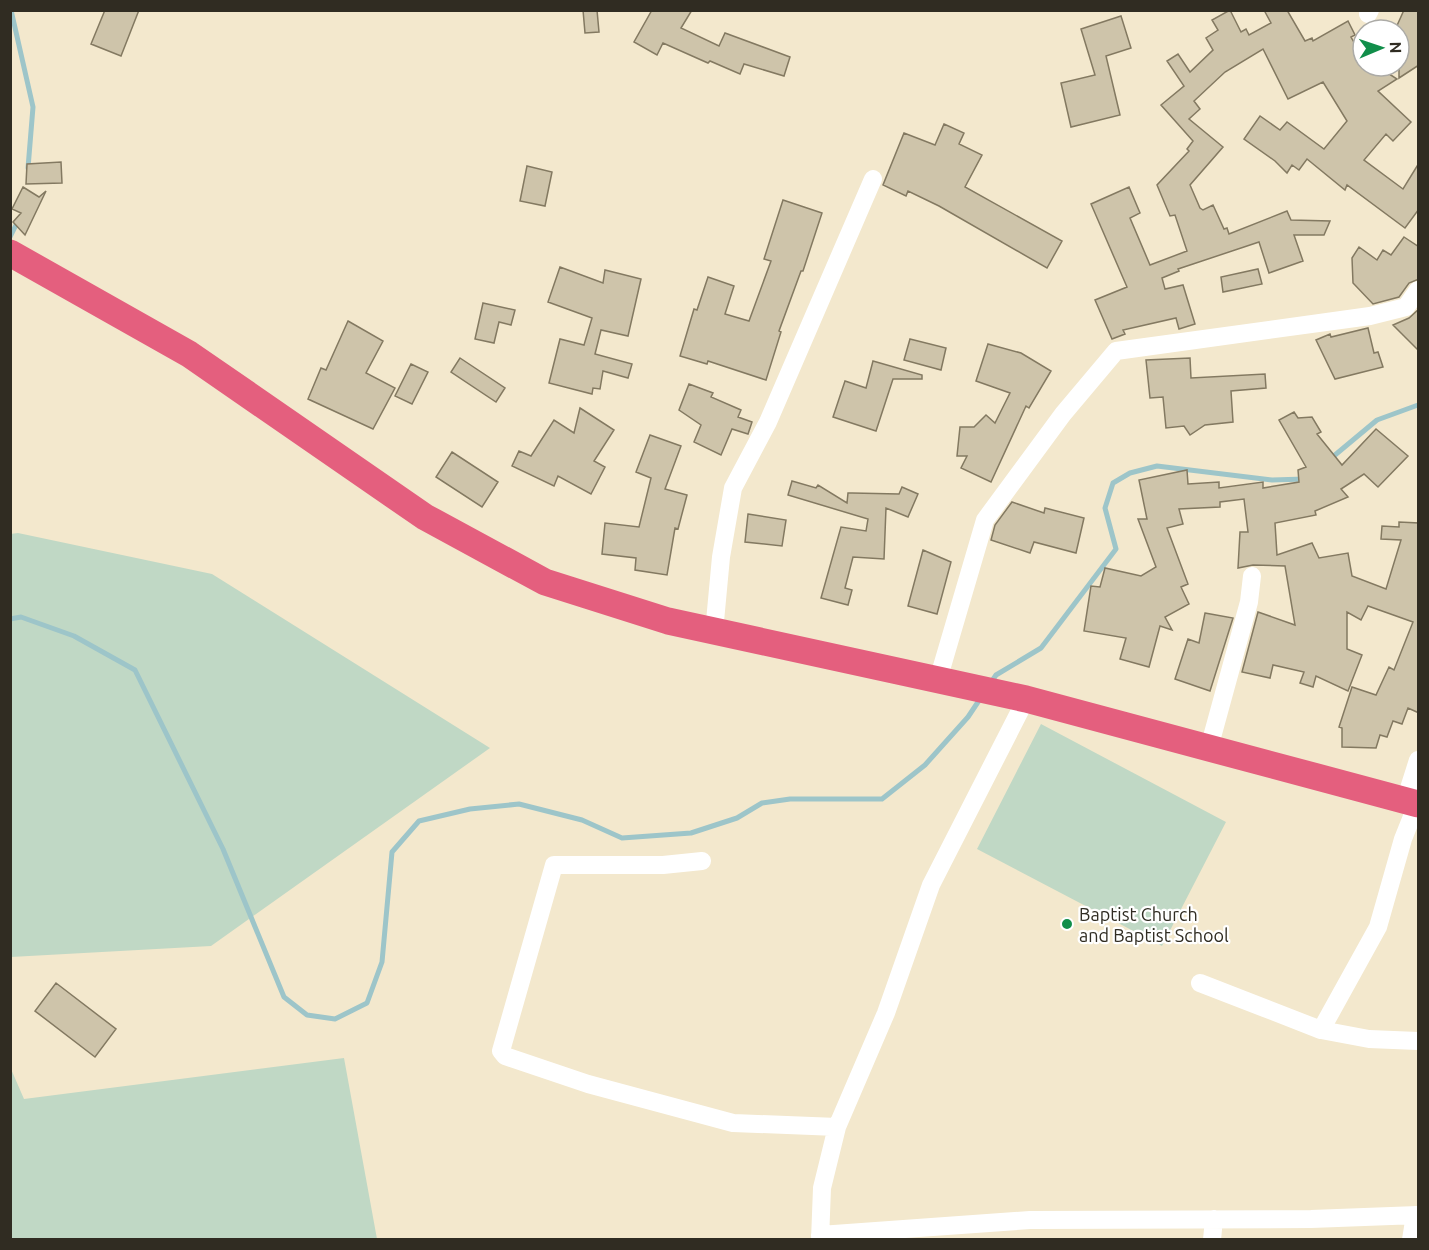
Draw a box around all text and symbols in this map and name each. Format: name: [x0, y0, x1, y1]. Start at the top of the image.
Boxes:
north arrow: [1351, 18, 1411, 78]
text: N: [1387, 41, 1405, 54]
place label: Baptist Church and Baptist School: [1079, 904, 1229, 945]
marker: Baptist Church and Baptist School: [1060, 917, 1074, 931]

